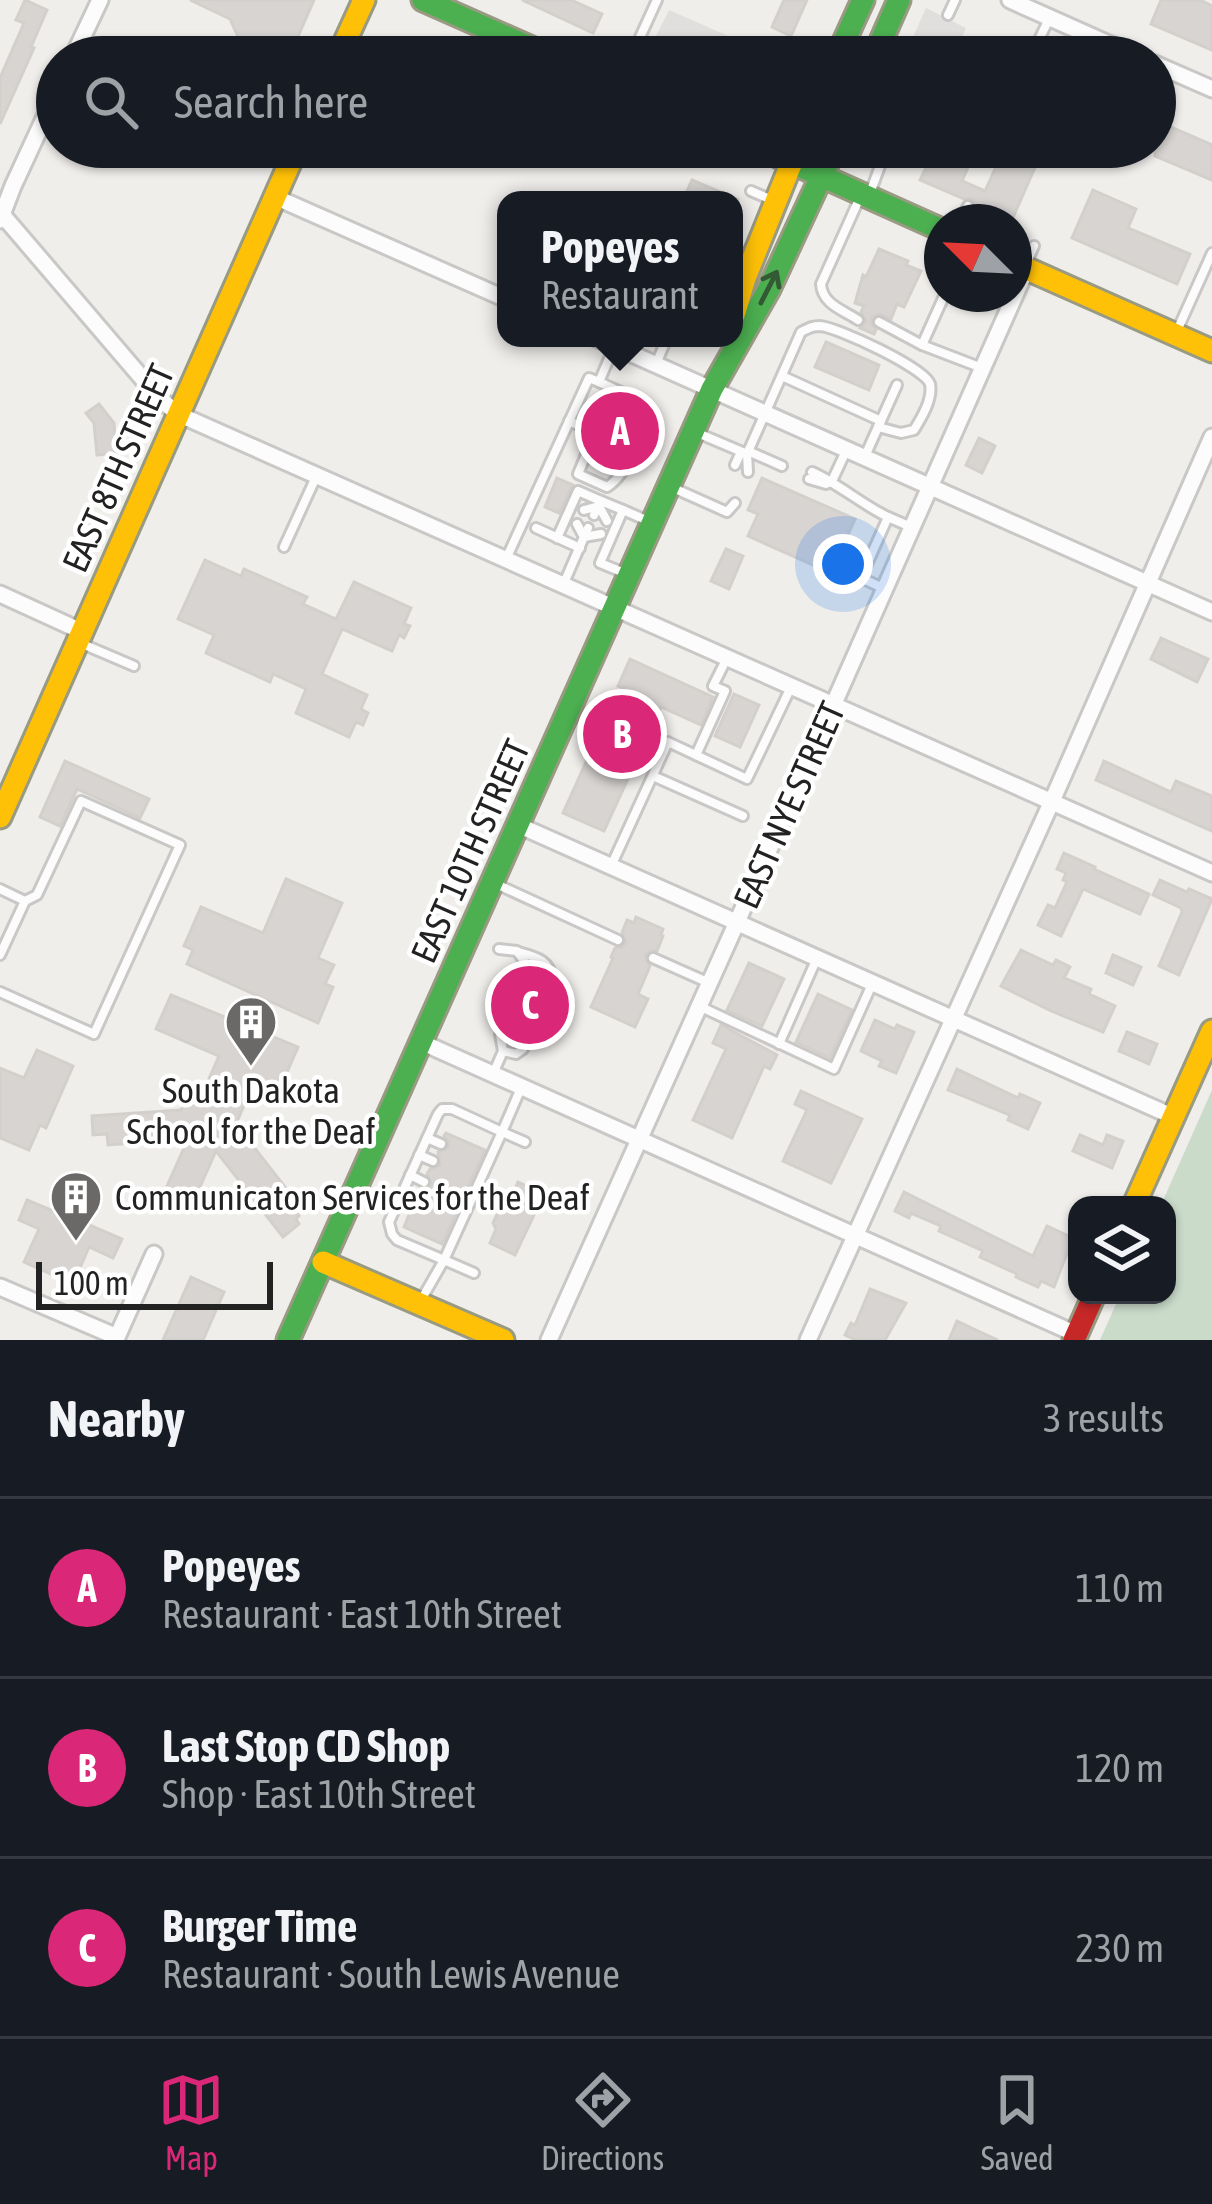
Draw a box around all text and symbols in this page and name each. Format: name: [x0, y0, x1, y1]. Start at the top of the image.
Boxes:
search box: [36, 36, 1176, 168]
icon: search: [78, 69, 144, 135]
text: Search here: [174, 76, 368, 128]
popup: [497, 191, 743, 347]
north arrow: [924, 204, 1032, 312]
text: Popeyes: [541, 221, 679, 273]
one-way arrow: [758, 270, 781, 305]
text: Restaurant: [541, 273, 699, 317]
street label: EAST 8TH STREET: [54, 358, 183, 578]
pin: A: [581, 386, 659, 476]
your location: [813, 534, 873, 594]
pin: B: [583, 689, 661, 779]
street label: EAST NYE STREET: [725, 695, 853, 915]
street label: EAST 10TH STREET: [402, 733, 538, 969]
pin: C: [491, 960, 569, 1050]
building icon: South Dakota School for the Deaf: [223, 994, 279, 1068]
place label: South Dakota School for the Deaf: [127, 1069, 376, 1152]
building icon: Communicaton Services for the Deaf: [48, 1169, 104, 1243]
place label: Communicaton Services for the Deaf: [115, 1176, 590, 1218]
map controls: [1068, 1196, 1176, 1304]
button: layers: [1068, 1196, 1176, 1304]
scale bar: [36, 1256, 273, 1309]
text: 100 m: [54, 1264, 129, 1302]
text: Nearby: [48, 1389, 185, 1448]
text: 3 results: [1043, 1396, 1164, 1440]
text: Popeyes: [162, 1540, 300, 1592]
text: A: [77, 1566, 97, 1610]
text: 110 m: [1076, 1566, 1164, 1610]
text: Restaurant · East 10th Street: [162, 1592, 562, 1636]
text: Last Stop CD Shop: [162, 1720, 450, 1772]
text: B: [78, 1746, 96, 1790]
text: 120 m: [1076, 1746, 1164, 1790]
text: Shop · East 10th Street: [162, 1772, 476, 1816]
text: Burger Time: [162, 1900, 357, 1952]
text: C: [78, 1926, 96, 1970]
text: 230 m: [1076, 1926, 1164, 1970]
text: Restaurant · South Lewis Avenue: [162, 1952, 620, 1996]
tab: Map: [158, 2067, 224, 2177]
tab: Directions: [541, 2067, 664, 2177]
tab: Saved: [981, 2067, 1054, 2177]

